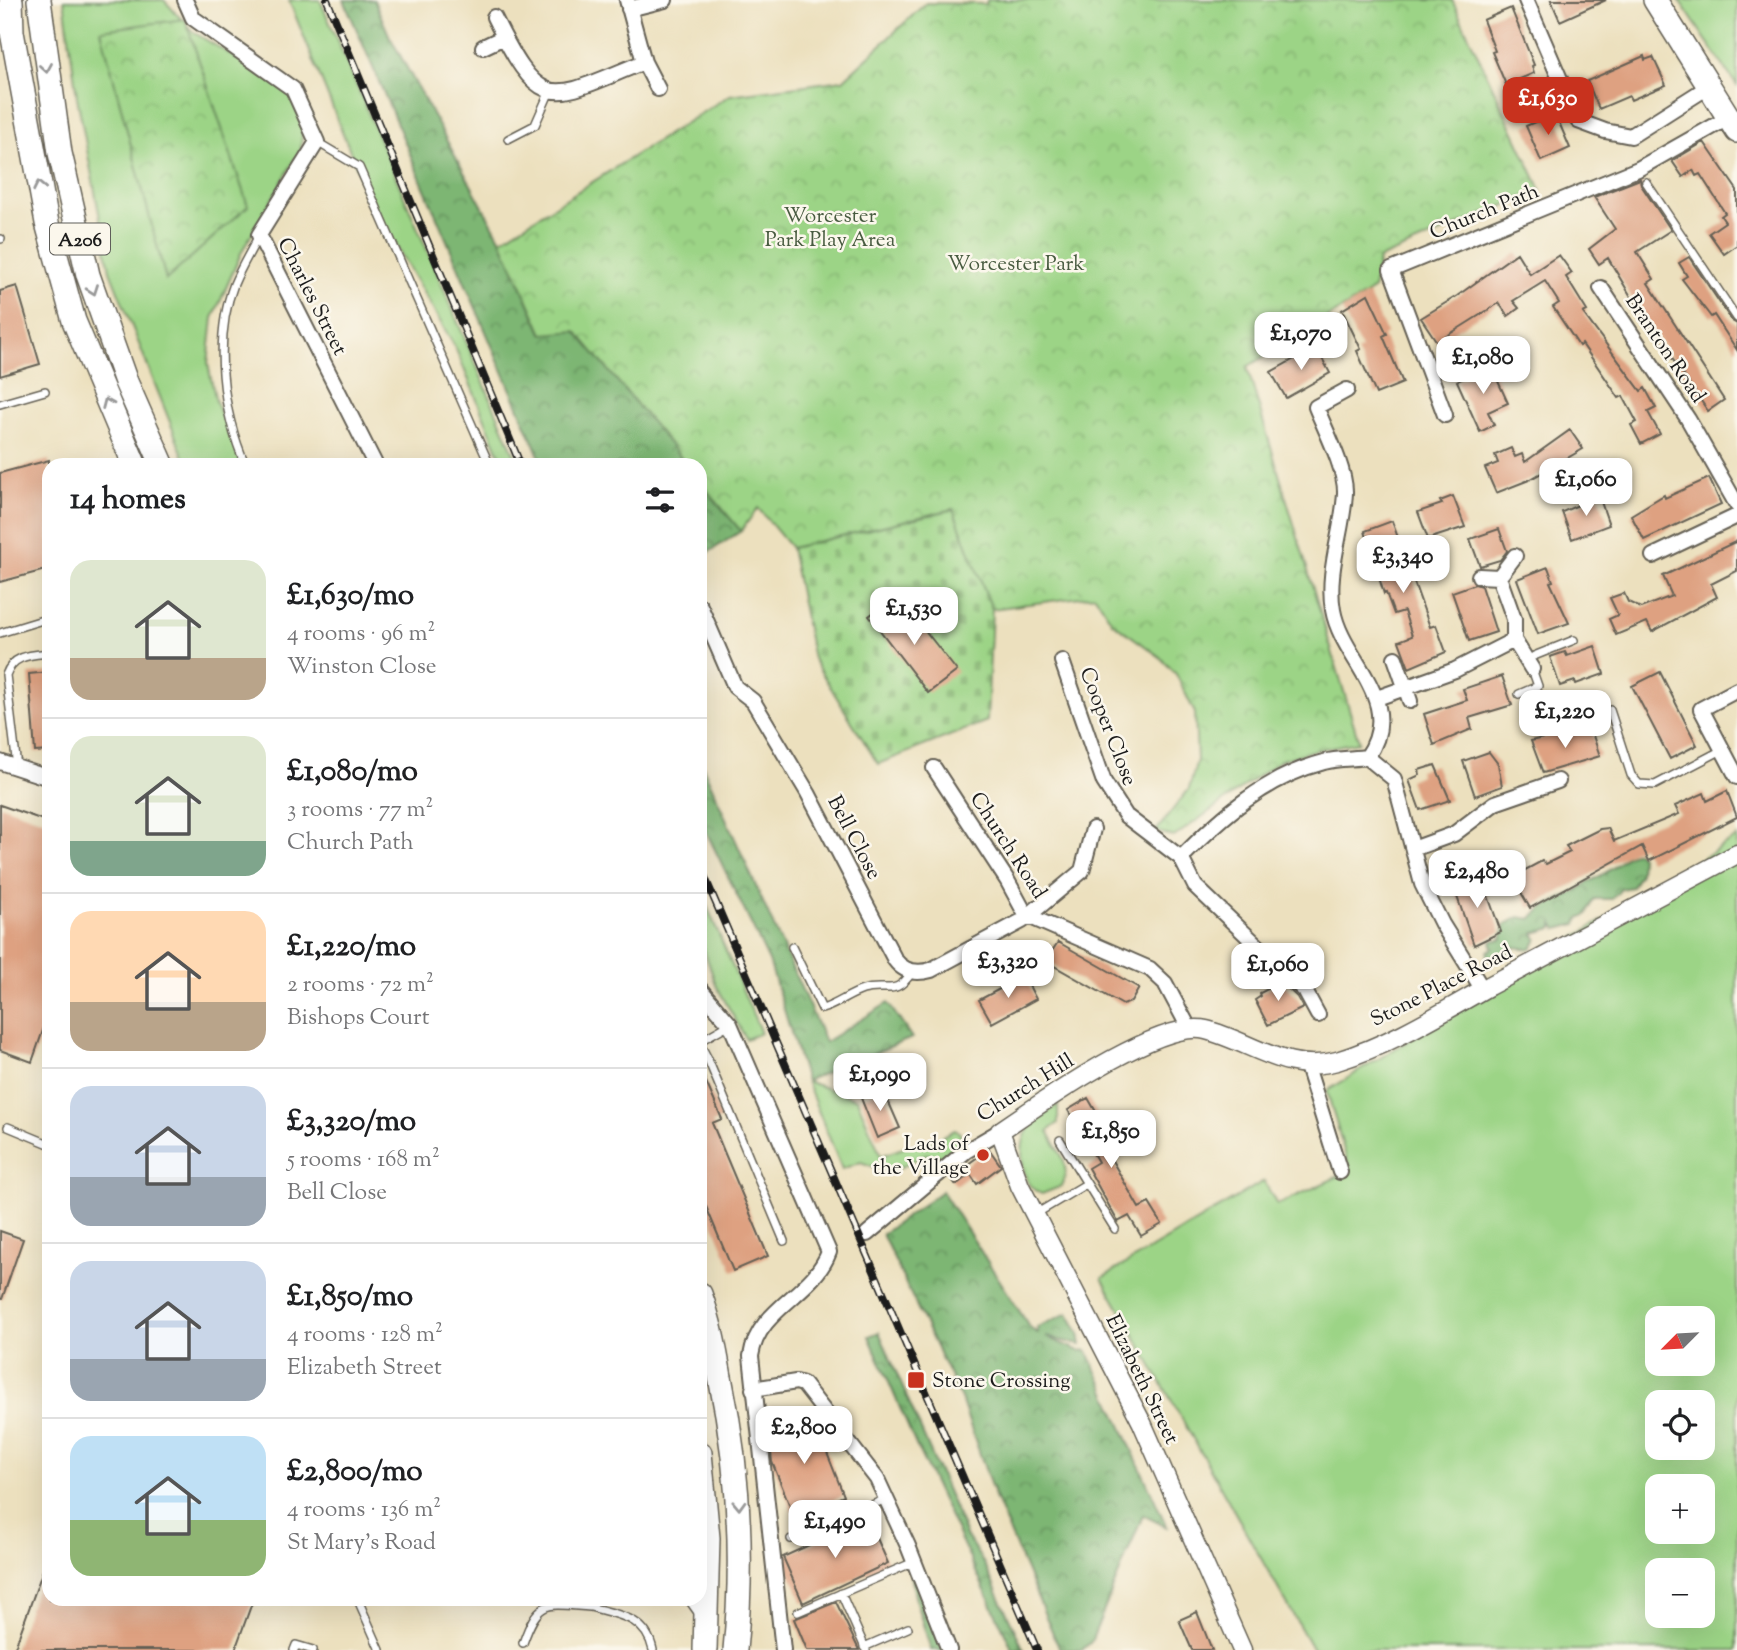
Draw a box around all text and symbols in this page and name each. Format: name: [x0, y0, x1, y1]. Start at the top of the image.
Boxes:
one-way arrow: [38, 62, 53, 74]
pin: £1,630: [1491, 78, 1605, 137]
text: £1,630: [1519, 83, 1577, 116]
street label: Church Path: [1425, 177, 1544, 248]
one-way arrow: [33, 180, 48, 192]
park label: Worcester Park Play Area: [765, 202, 896, 256]
road number: A206: [50, 224, 110, 255]
street label: Charles Street: [269, 233, 354, 361]
park label: Worcester Park: [947, 250, 1085, 280]
one-way arrow: [85, 284, 99, 296]
street label: Branton Road: [1617, 289, 1712, 410]
pin: £1,070: [1244, 312, 1358, 372]
text: £1,070: [1270, 318, 1332, 351]
pin: £1,080: [1426, 336, 1540, 396]
text: £1,080: [1452, 342, 1514, 375]
one-way arrow: [102, 398, 116, 410]
pin: £1,060: [1529, 458, 1643, 518]
text: £1,060: [1555, 464, 1617, 497]
text: 14 homes: [70, 479, 186, 522]
icon: filters: [641, 481, 679, 519]
pin: £3,340: [1346, 536, 1460, 595]
text: £3,340: [1373, 541, 1433, 574]
text: £1,630/mo: [287, 575, 414, 618]
icon: home: [126, 588, 210, 672]
pin: £1,530: [857, 588, 971, 647]
text: £1,530: [886, 593, 942, 626]
text: 4 rooms · 96 m²: [287, 618, 435, 651]
text: Winston Close: [287, 651, 436, 684]
street label: Cooper Close: [1071, 663, 1144, 790]
pin: £1,220: [1508, 690, 1622, 750]
text: £1,220: [1535, 696, 1595, 729]
text: £1,080/mo: [287, 751, 418, 794]
icon: home: [126, 764, 210, 848]
street label: Church Road: [961, 787, 1053, 906]
street label: Bell Close: [819, 791, 888, 885]
text: 3 rooms · 77 m²: [287, 794, 433, 827]
text: Church Path: [287, 827, 414, 860]
pin: £2,480: [1420, 850, 1534, 910]
text: £2,480: [1445, 856, 1509, 889]
text: £1,220/mo: [287, 926, 416, 969]
street label: Stone Place Road: [1366, 938, 1518, 1035]
icon: home: [126, 939, 210, 1023]
pin: £3,320: [951, 940, 1065, 1000]
pin: £1,060: [1221, 944, 1335, 1003]
text: £3,320: [978, 946, 1038, 979]
text: £1,060: [1247, 949, 1309, 982]
text: 2 rooms · 72 m²: [287, 969, 434, 1002]
text: Bishops Court: [287, 1002, 430, 1035]
street label: Church Hill: [972, 1047, 1081, 1130]
pin: £1,090: [823, 1054, 937, 1113]
text: £1,090: [849, 1059, 911, 1092]
text: £3,320/mo: [287, 1101, 416, 1144]
pin: £1,850: [1054, 1110, 1168, 1170]
icon: home: [126, 1114, 210, 1198]
text: £1,850: [1082, 1116, 1140, 1149]
place label: Lads of the Village: [873, 1130, 971, 1184]
text: 5 rooms · 168 m²: [287, 1144, 440, 1177]
marker: Lads of the Village: [975, 1147, 991, 1163]
text: Bell Close: [287, 1177, 387, 1210]
text: £1,850/mo: [287, 1276, 413, 1319]
icon: home: [126, 1289, 210, 1373]
north arrow: [1645, 1306, 1715, 1376]
map controls: [1645, 1306, 1715, 1628]
street label: Elizabeth Street: [1097, 1310, 1186, 1450]
text: 4 rooms · 128 m²: [287, 1319, 443, 1352]
text: Elizabeth Street: [287, 1352, 442, 1385]
place label: Stone Crossing: [932, 1367, 1071, 1397]
marker: Stone Crossing: [906, 1370, 926, 1390]
button: locate: [1645, 1390, 1715, 1460]
pin: £2,800: [747, 1406, 861, 1466]
text: £2,800: [771, 1412, 837, 1445]
text: £2,800/mo: [287, 1451, 423, 1494]
icon: home: [126, 1464, 210, 1548]
button: +: [1645, 1474, 1715, 1544]
text: 4 rooms · 136 m²: [287, 1494, 441, 1527]
one-way arrow: [731, 1500, 747, 1510]
pin: £1,490: [778, 1500, 892, 1560]
text: £1,490: [804, 1506, 866, 1539]
text: St Mary's Road: [287, 1527, 436, 1560]
button: −: [1645, 1558, 1715, 1628]

